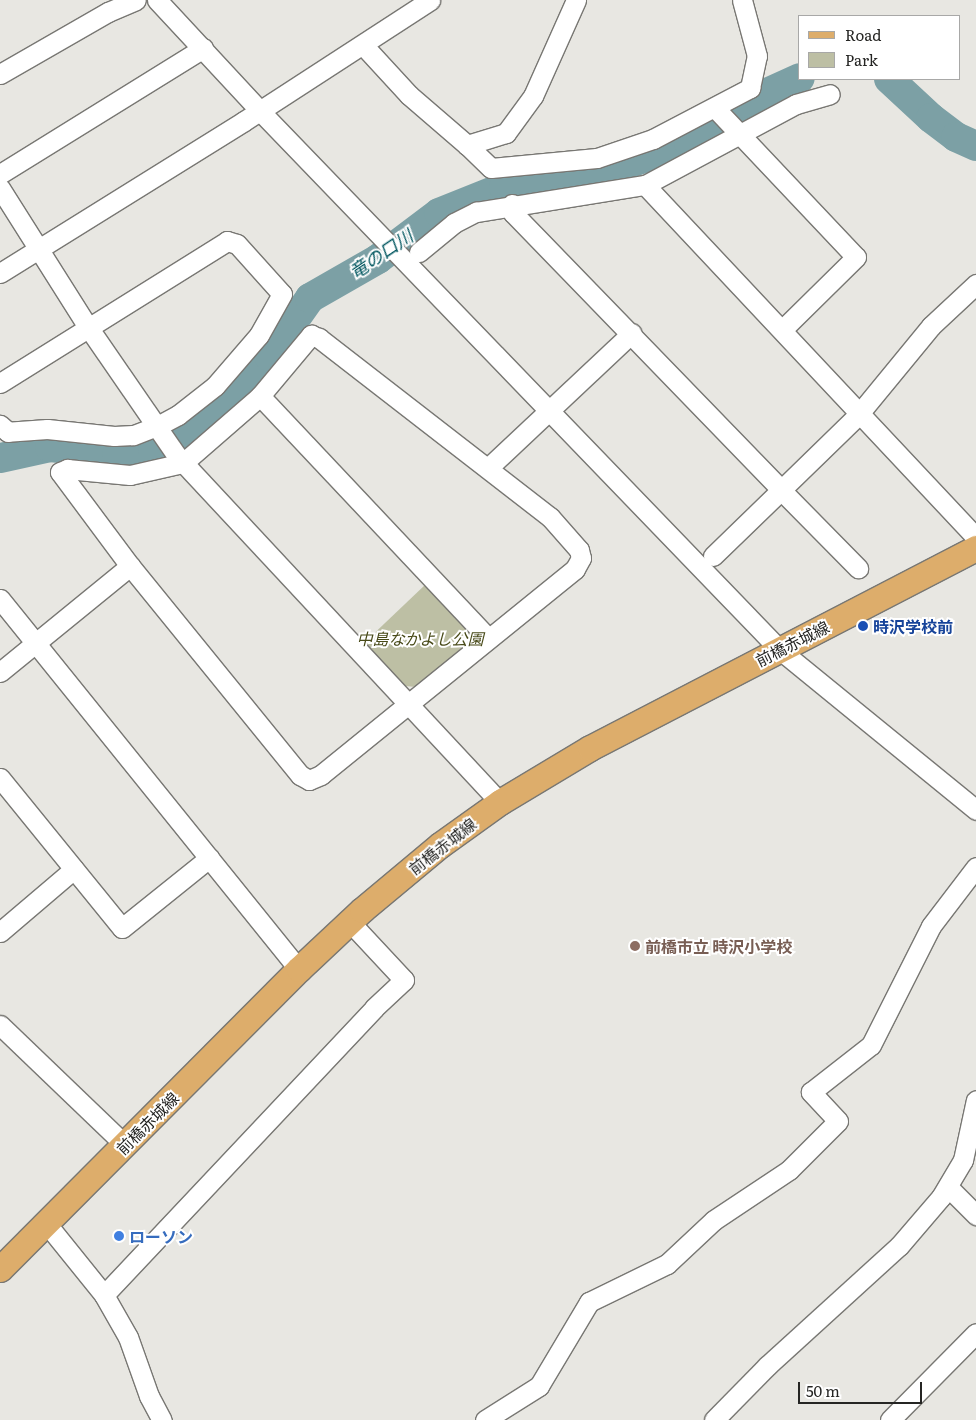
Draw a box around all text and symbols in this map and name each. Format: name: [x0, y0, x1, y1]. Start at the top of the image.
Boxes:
legend: [798, 15, 961, 80]
text: Road: [845, 23, 881, 46]
text: Park: [845, 48, 878, 71]
water label: 竜の口川: [345, 225, 417, 283]
street label: 前橋赤城線: [752, 616, 832, 670]
place label: 時沢学校前: [873, 616, 953, 636]
marker: 時沢学校前: [857, 620, 869, 632]
park label: 中島なかよし公園: [356, 628, 484, 648]
street label: 前橋赤城線: [405, 814, 479, 878]
place label: 前橋市立 時沢小学校: [645, 936, 792, 956]
marker: 前橋市立 時沢小学校: [629, 940, 641, 952]
street label: 前橋赤城線: [112, 1088, 182, 1158]
place label: ローソン: [129, 1226, 193, 1246]
marker: ローソン: [113, 1230, 125, 1242]
scale bar: [801, 1372, 925, 1404]
text: 50 m: [806, 1379, 840, 1402]

